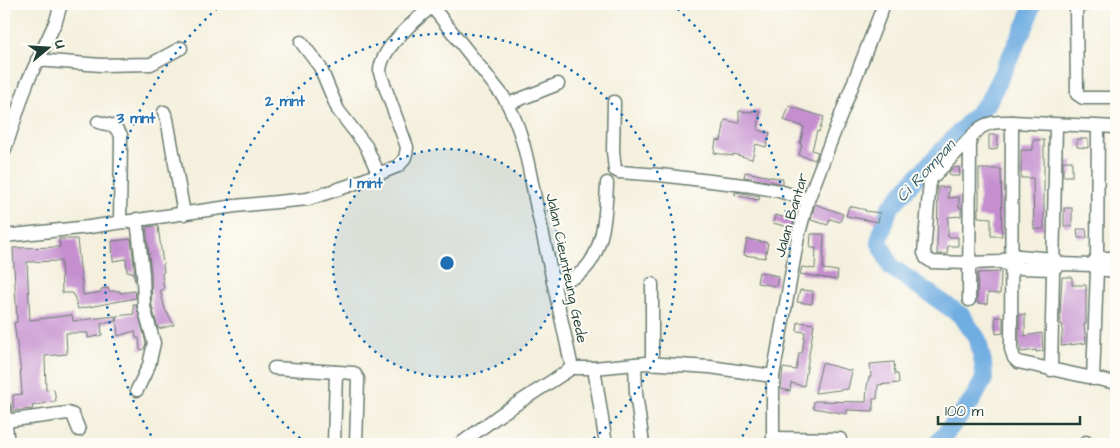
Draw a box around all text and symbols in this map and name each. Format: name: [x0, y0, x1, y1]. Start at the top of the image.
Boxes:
north arrow: [22, 22, 72, 72]
text: U: [49, 37, 70, 51]
text: 2 mnt: [264, 91, 306, 112]
text: 3 mnt: [116, 108, 156, 129]
water label: Ci Rompan: [891, 133, 962, 207]
street label: Jalan Bantar: [769, 171, 814, 260]
text: 1 mnt: [349, 173, 384, 194]
street label: Jalan Cieunteung Gede: [539, 191, 593, 345]
centre of rings: [438, 254, 456, 272]
scale bar: [938, 393, 1080, 425]
text: 100 m: [945, 401, 984, 422]

